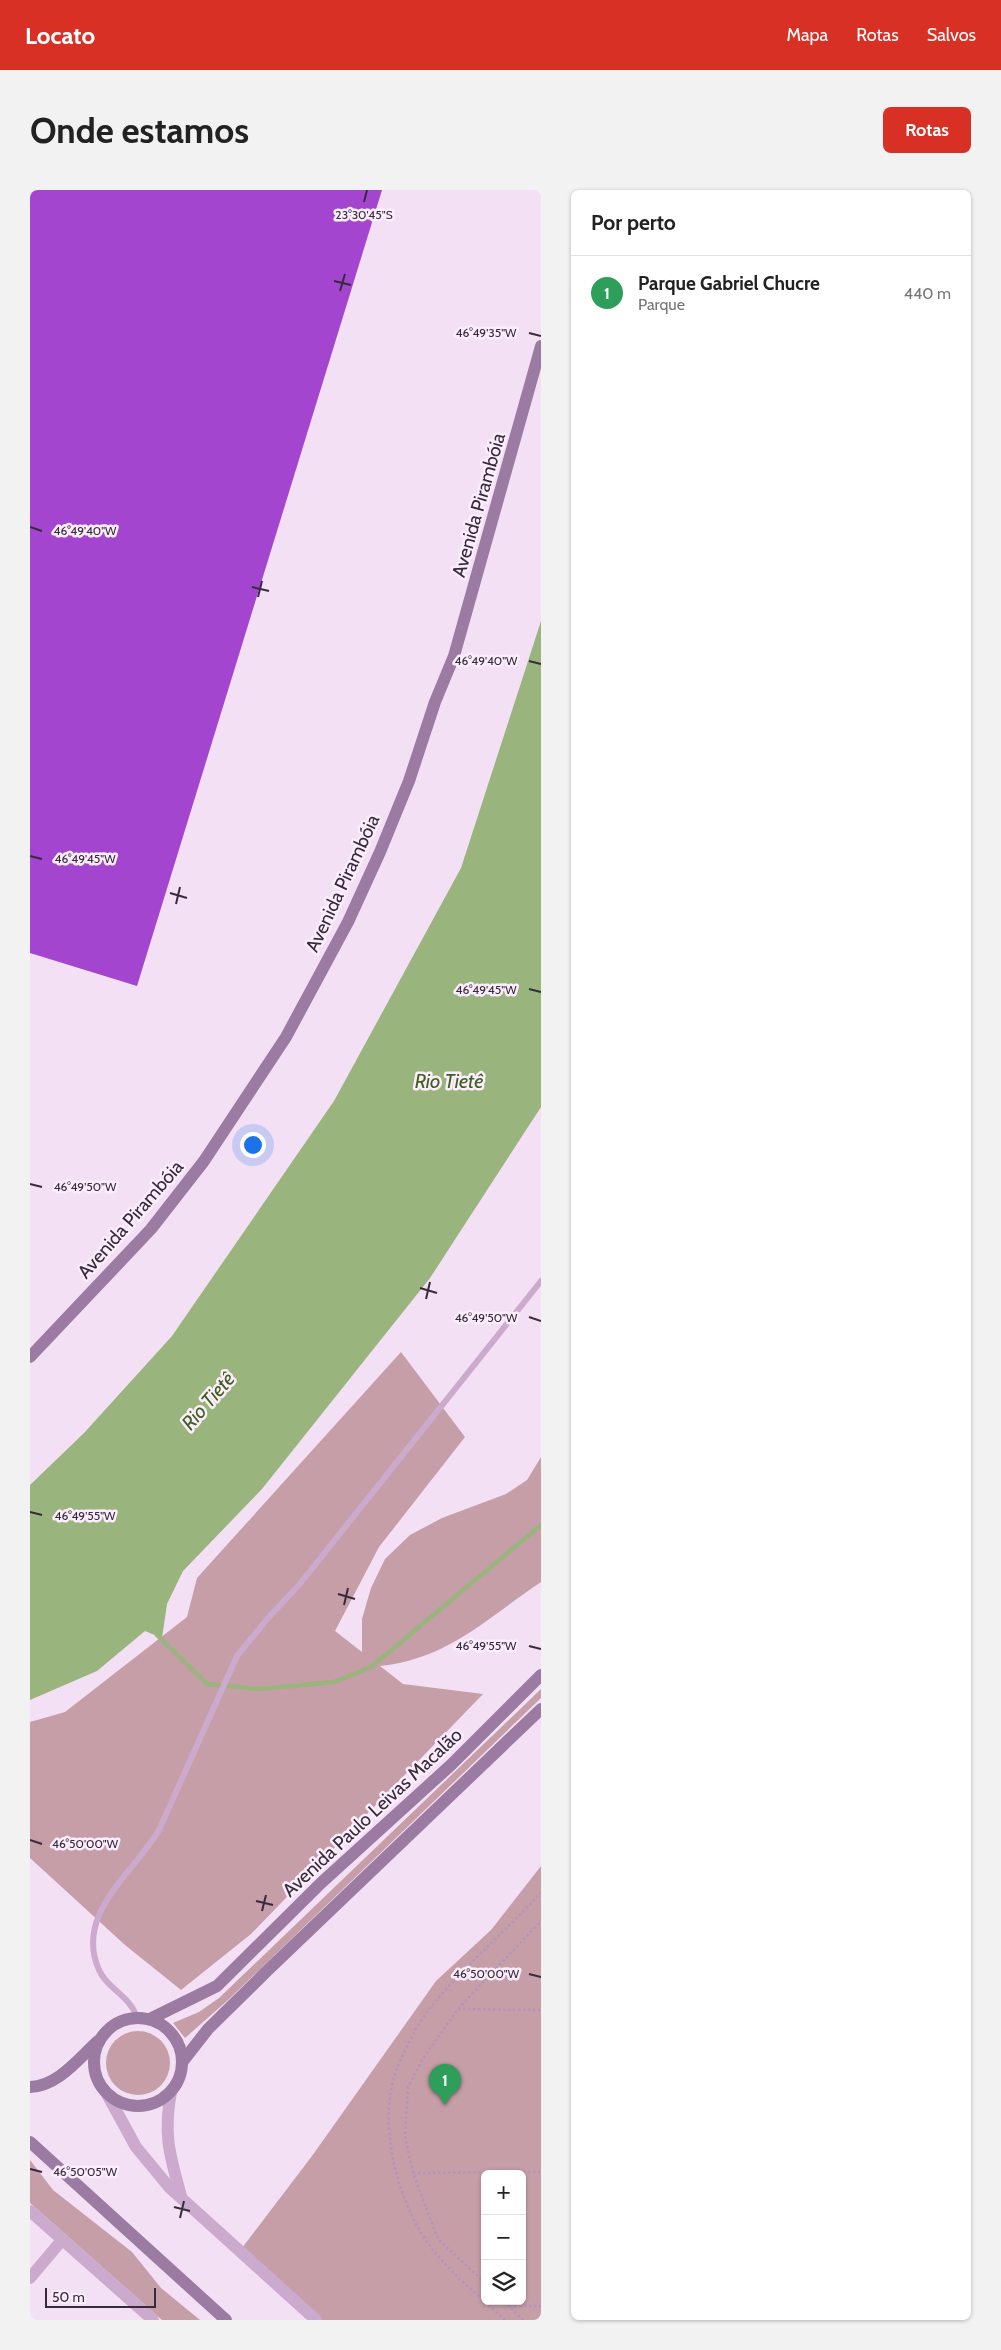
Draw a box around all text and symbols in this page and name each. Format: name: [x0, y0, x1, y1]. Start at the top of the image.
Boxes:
text: Locato: [25, 21, 95, 50]
text: Mapa: [786, 24, 828, 46]
text: Rotas: [856, 24, 899, 46]
text: Salvos: [927, 24, 976, 46]
button: Rotas: [883, 107, 971, 153]
text: Onde estamos: [30, 109, 249, 152]
text: 23°30'45"S: [335, 207, 393, 222]
text: Por perto: [591, 210, 676, 235]
text: Parque Gabriel Chucre: [638, 272, 820, 295]
text: 1: [604, 284, 610, 303]
text: 440 m: [904, 284, 951, 303]
text: Parque: [638, 295, 685, 314]
text: 46°49'35"W: [456, 325, 517, 340]
street label: Avenida Pirambóia: [447, 430, 510, 580]
text: 46°49'40"W: [54, 523, 117, 538]
text: 46°49'40"W: [455, 653, 518, 668]
street label: Avenida Pirambóia: [301, 811, 384, 956]
text: 46°49'45"W: [54, 851, 116, 866]
text: 46°49'45"W: [455, 982, 517, 997]
water label: Rio Tietê: [415, 1069, 483, 1093]
your location: [240, 1132, 266, 1158]
street label: Avenida Pirambóia: [73, 1156, 188, 1283]
text: 46°49'50"W: [54, 1179, 117, 1194]
text: 46°49'50"W: [455, 1310, 518, 1325]
water label: Rio Tietê: [176, 1367, 240, 1435]
text: 46°49'55"W: [55, 1508, 116, 1523]
text: 46°49'55"W: [456, 1638, 517, 1653]
street label: Avenida Paulo Leivas Macalão: [278, 1723, 467, 1902]
text: 46°50'00"W: [52, 1836, 119, 1851]
text: 46°50'00"W: [453, 1966, 520, 1981]
pin: 1: [429, 2064, 461, 2105]
text: 46°50'05"W: [53, 2164, 118, 2179]
map controls: [481, 2170, 526, 2305]
button: +: [481, 2170, 526, 2215]
button: −: [481, 2215, 526, 2260]
button: layers: [481, 2260, 526, 2305]
scale bar: [45, 2285, 156, 2308]
text: 50 m: [52, 2288, 85, 2306]

